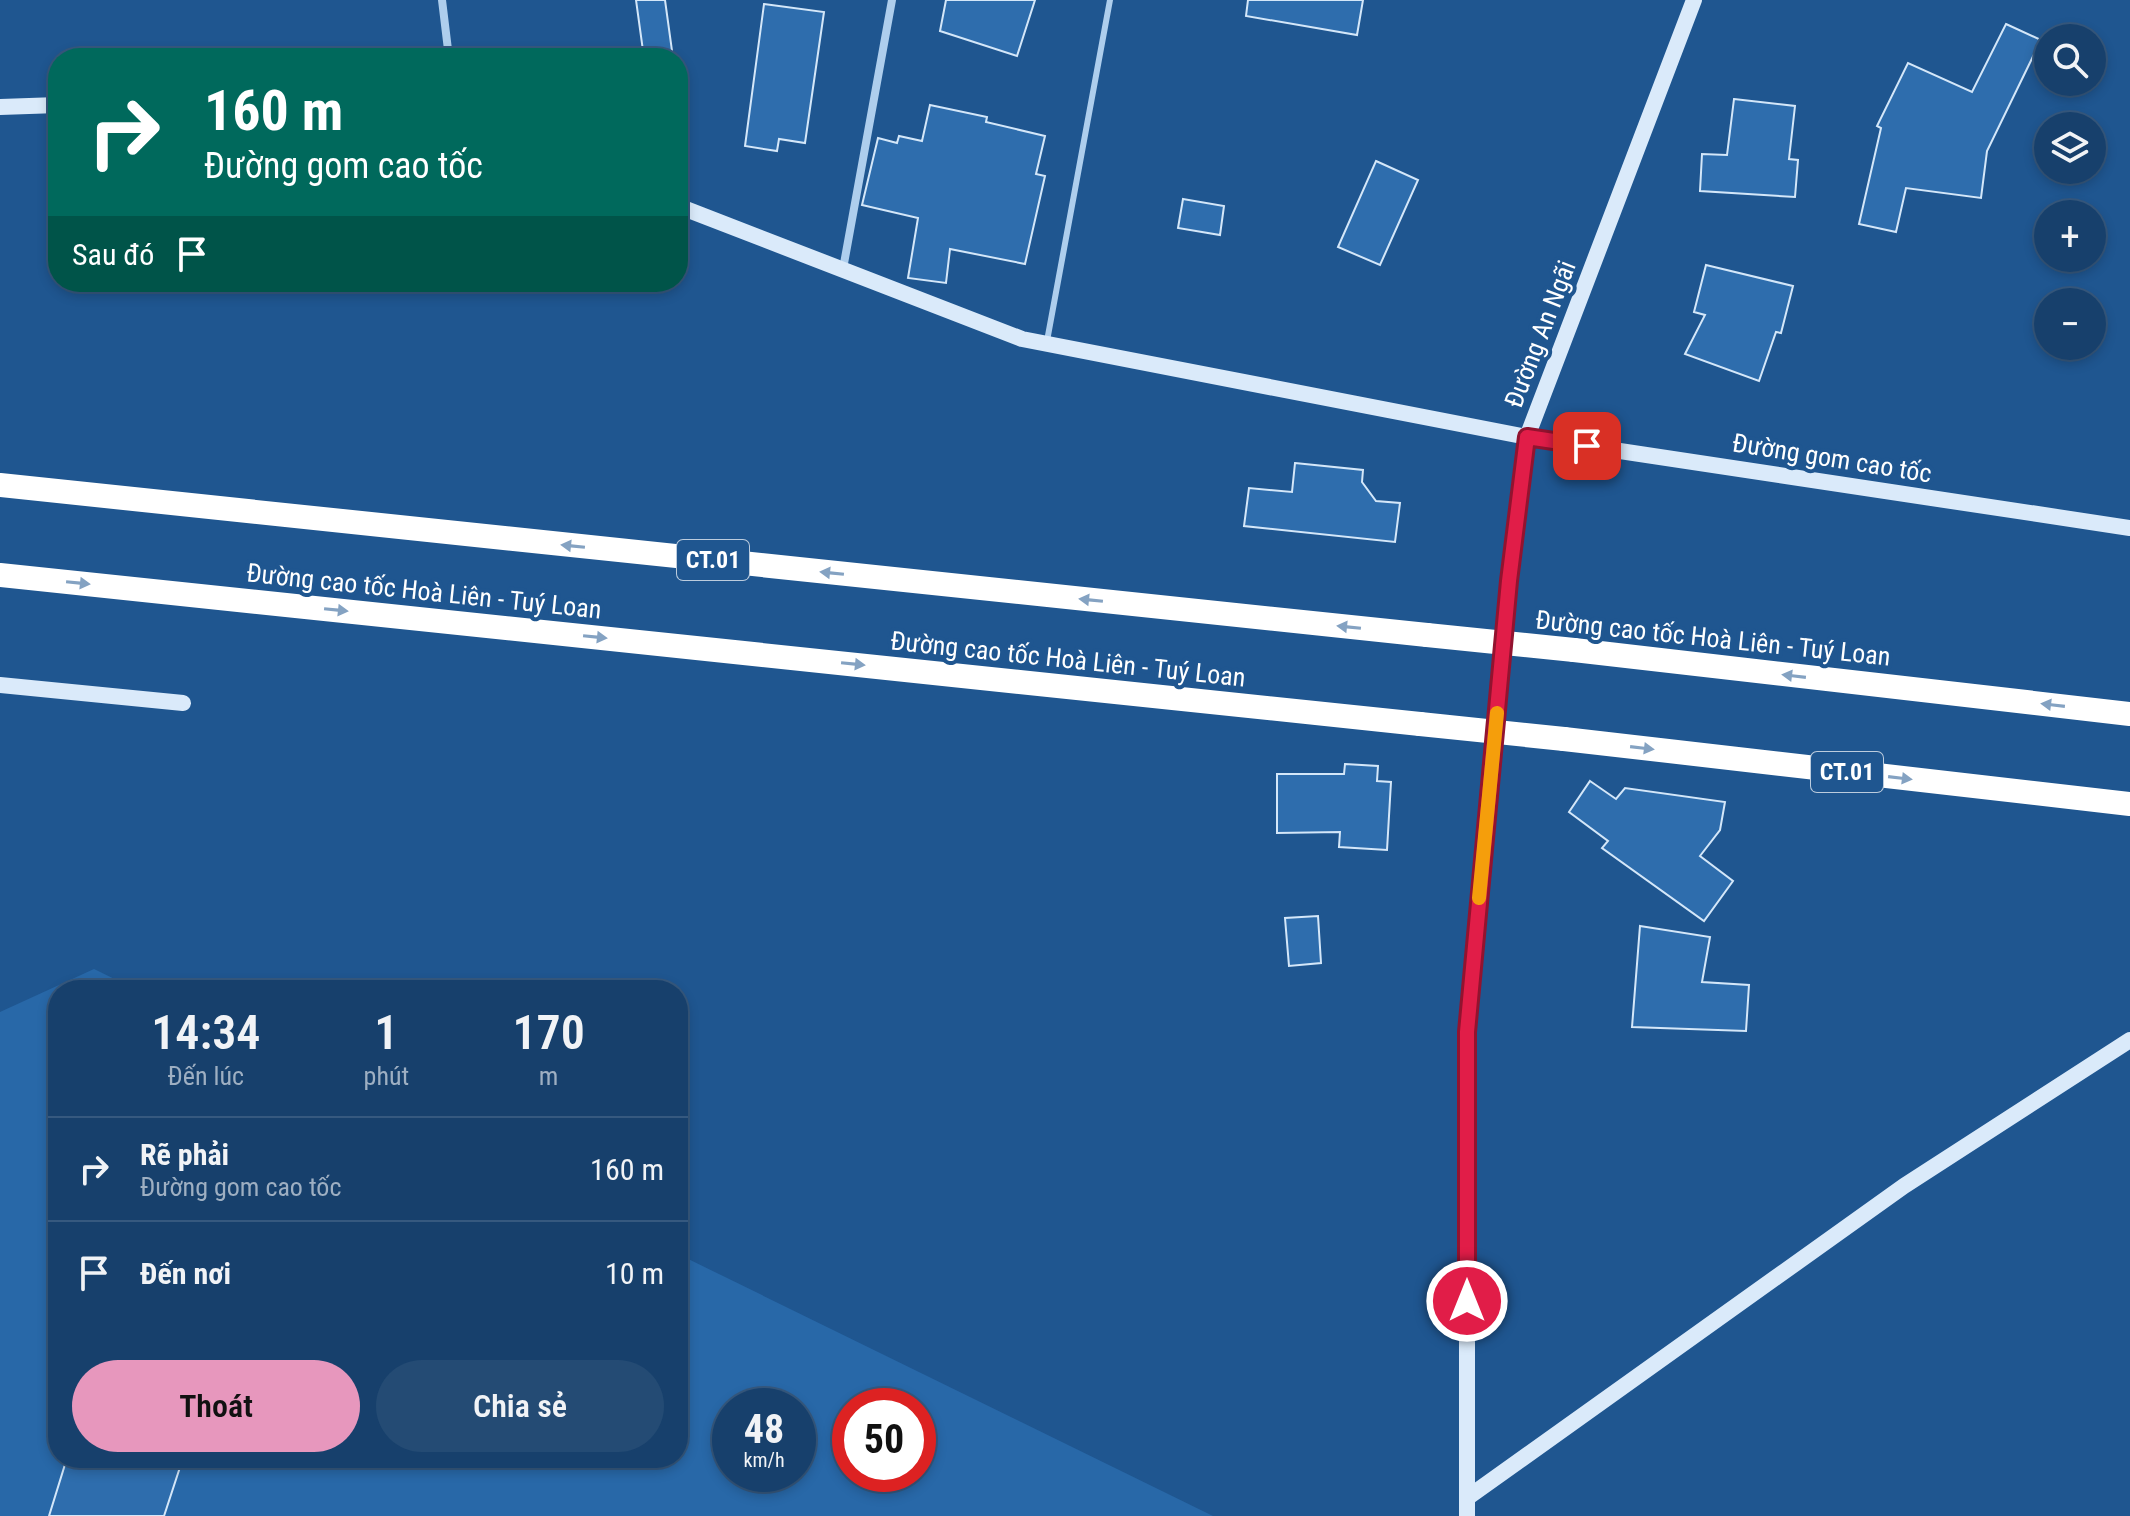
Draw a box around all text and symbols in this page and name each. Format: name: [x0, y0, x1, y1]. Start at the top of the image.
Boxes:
map controls: [2034, 24, 2106, 360]
button: search: [2034, 24, 2106, 96]
text: 160 m: [204, 78, 343, 144]
icon: right: [72, 80, 176, 184]
button: layers: [2034, 112, 2106, 184]
text: Đường gom cao tốc: [204, 145, 483, 187]
button: +: [2034, 200, 2106, 272]
icon: arrive: [170, 232, 214, 276]
text: Sau đó: [72, 237, 154, 272]
street label: Đường An Ngãi: [1498, 256, 1582, 412]
button: −: [2034, 288, 2106, 360]
pin: [1553, 412, 1621, 480]
icon: arrive: [1565, 424, 1609, 468]
street label: Đường gom cao tốc: [1730, 427, 1934, 489]
one-way arrow: [560, 539, 585, 552]
road number: CT.01: [677, 540, 749, 580]
street label: Đường cao tốc Hoà Liên - Tuý Loan: [245, 557, 603, 625]
one-way arrow: [819, 566, 844, 579]
one-way arrow: [65, 577, 90, 590]
one-way arrow: [1078, 593, 1103, 606]
one-way arrow: [324, 604, 349, 617]
street label: Đường cao tốc Hoà Liên - Tuý Loan: [1534, 604, 1892, 672]
one-way arrow: [1336, 621, 1361, 634]
street label: Đường cao tốc Hoà Liên - Tuý Loan: [889, 625, 1247, 693]
one-way arrow: [583, 631, 608, 644]
one-way arrow: [841, 658, 866, 671]
one-way arrow: [1781, 669, 1806, 682]
one-way arrow: [2040, 699, 2065, 712]
one-way arrow: [1630, 742, 1655, 755]
road number: CT.01: [1811, 752, 1883, 792]
one-way arrow: [1888, 771, 1913, 784]
text: 14:34: [151, 1004, 260, 1061]
text: 1: [374, 1004, 398, 1061]
text: 170: [512, 1004, 585, 1061]
text: Đến lúc: [168, 1061, 244, 1091]
text: phút: [364, 1061, 409, 1091]
text: m: [539, 1061, 558, 1091]
text: Rẽ phải: [140, 1137, 229, 1172]
icon: right: [72, 1147, 116, 1191]
text: 160 m: [590, 1152, 664, 1187]
text: Đường gom cao tốc: [140, 1172, 341, 1202]
icon: arrive: [72, 1251, 116, 1295]
text: Đến nơi: [140, 1256, 231, 1291]
text: 10 m: [605, 1256, 664, 1291]
position arrow: [1425, 1259, 1509, 1343]
button: Thoát: [72, 1360, 360, 1452]
button: Chia sẻ: [376, 1360, 664, 1452]
speed limit sign: 50: [832, 1388, 936, 1492]
text: 48: [744, 1406, 784, 1453]
text: km/h: [743, 1448, 785, 1472]

